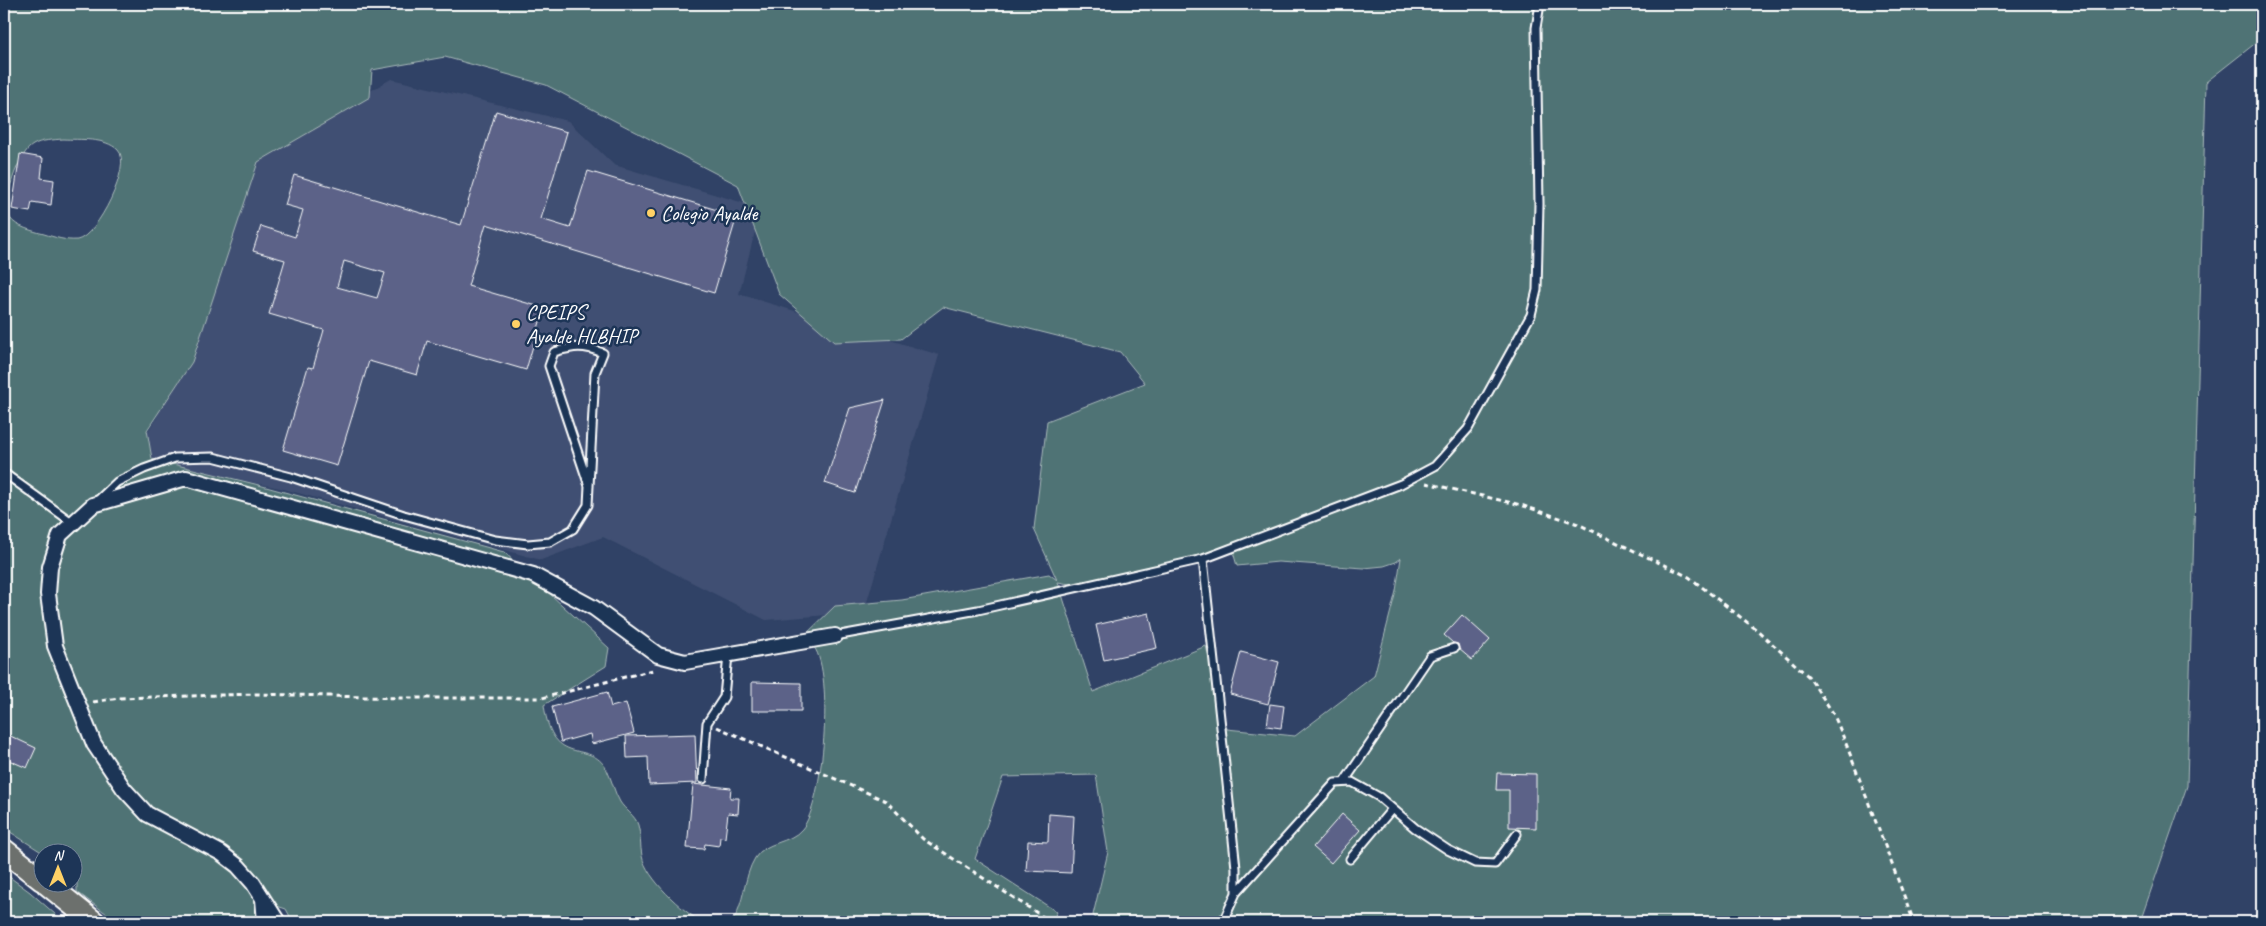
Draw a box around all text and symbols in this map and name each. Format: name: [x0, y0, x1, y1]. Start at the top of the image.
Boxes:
place label: Colegio Ayalde: [661, 200, 759, 226]
marker: Colegio Ayalde: [645, 207, 657, 219]
place label: CPEIPS Ayalde HLBHIP: [526, 299, 640, 349]
marker: CPEIPS Ayalde HLBHIP: [510, 318, 522, 330]
north arrow: [32, 844, 82, 894]
text: N: [54, 847, 65, 864]

